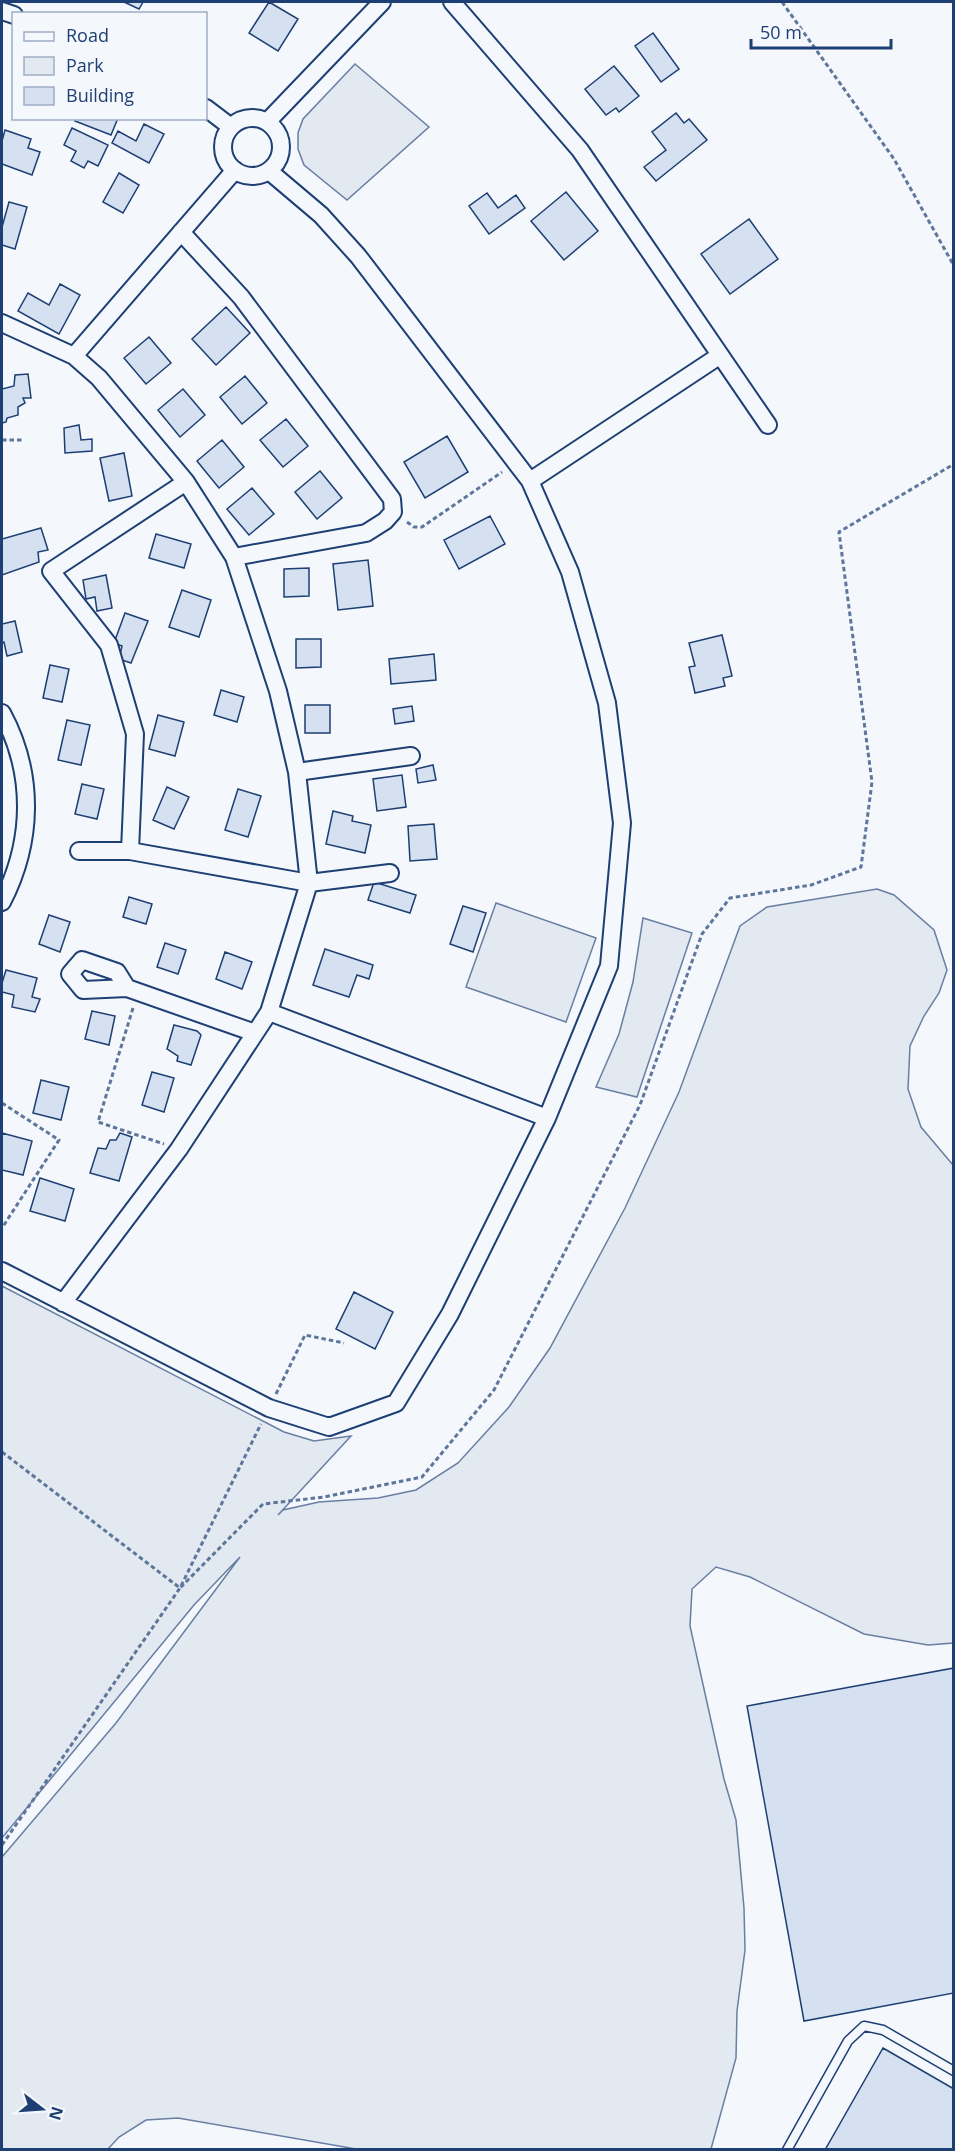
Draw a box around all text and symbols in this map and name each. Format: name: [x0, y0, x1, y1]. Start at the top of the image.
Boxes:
legend: [12, 12, 207, 120]
scale bar: [751, 12, 890, 50]
text: 50 m: [760, 20, 802, 44]
text: Road: [66, 23, 109, 47]
text: Park: [66, 53, 104, 77]
text: Building: [66, 83, 134, 107]
north arrow: [12, 2079, 72, 2139]
text: N: [44, 2104, 69, 2123]

